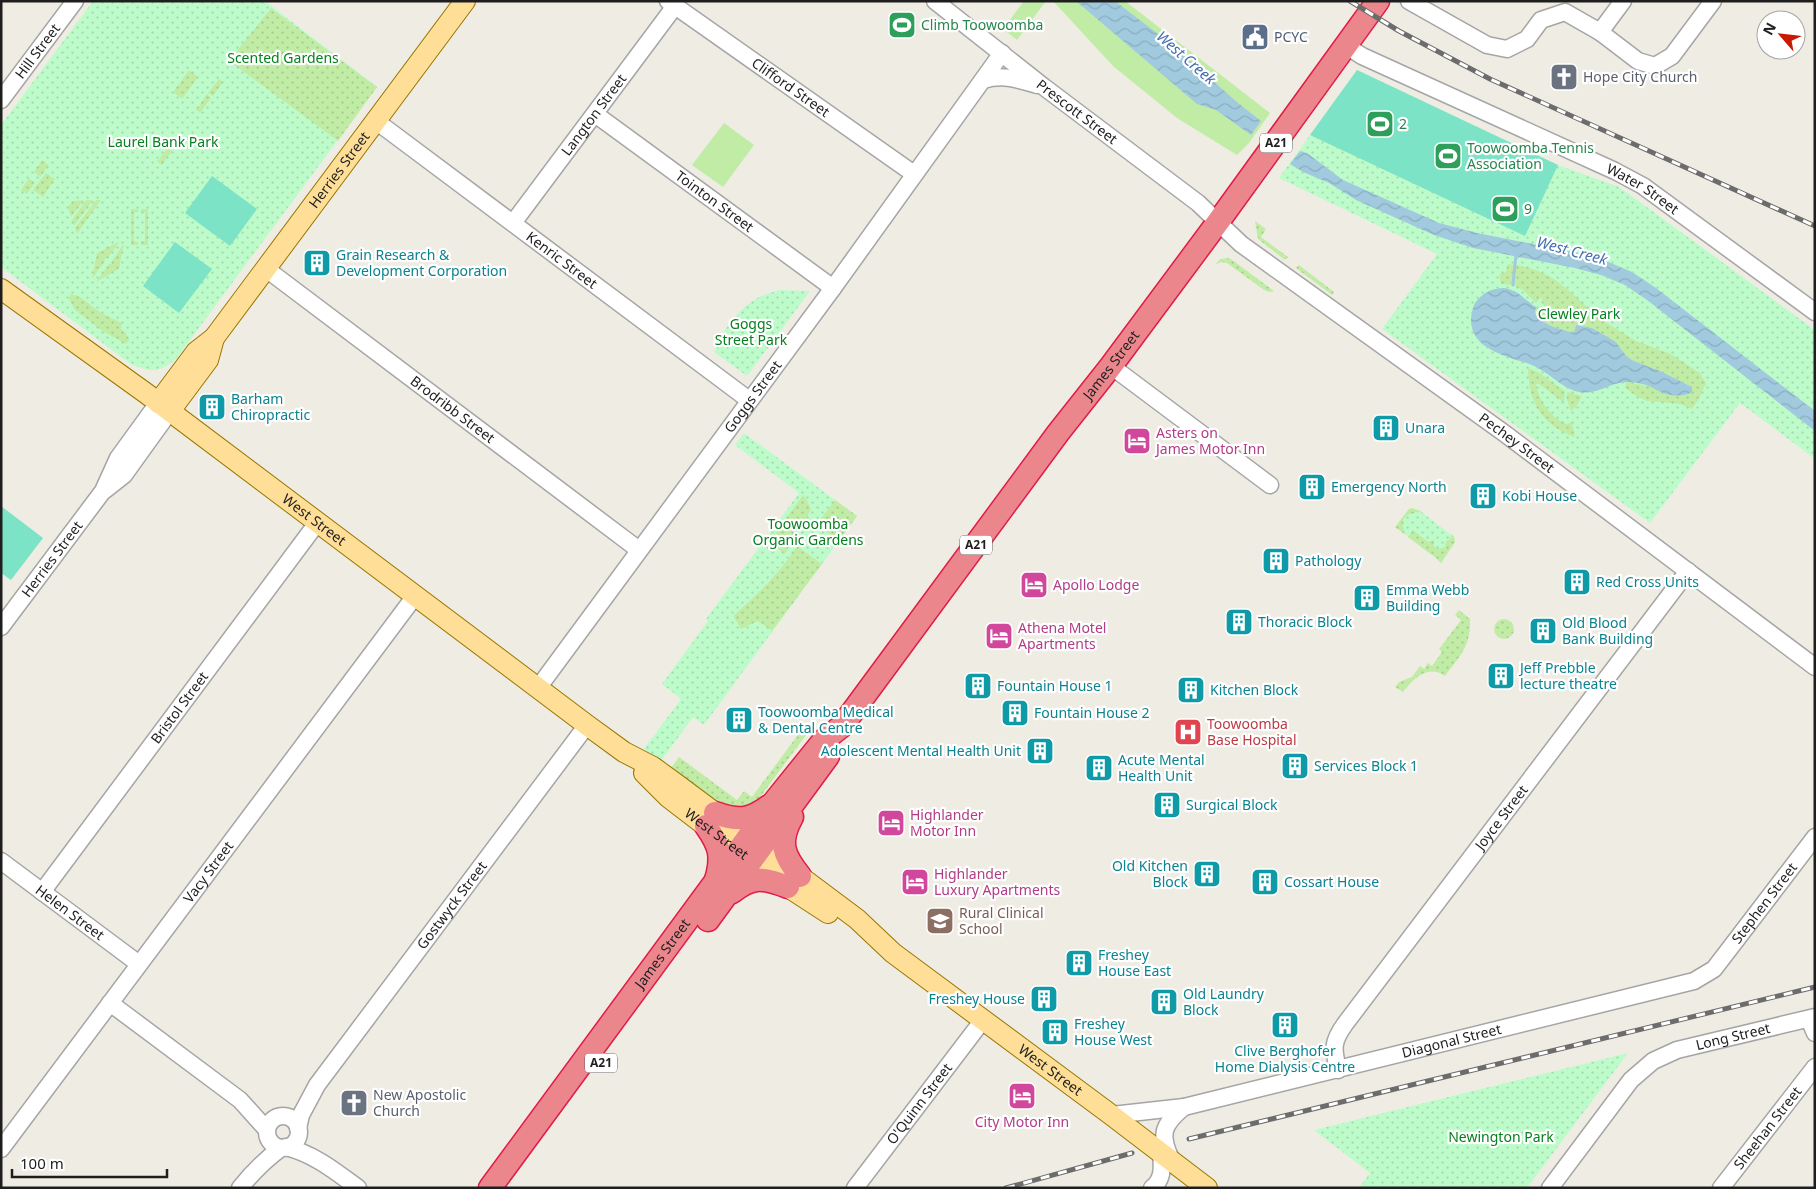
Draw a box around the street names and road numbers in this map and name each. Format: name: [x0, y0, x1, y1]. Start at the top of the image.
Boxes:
street label: Hill Street: [10, 20, 64, 82]
street label: Clifford Street: [748, 53, 834, 121]
street label: Langton Street: [557, 70, 630, 159]
street label: Prescott Street: [1033, 75, 1122, 148]
street label: Herries Street: [304, 127, 374, 212]
road number: A21: [1260, 134, 1292, 152]
street label: Water Street: [1604, 158, 1683, 218]
street label: Tointon Street: [672, 166, 758, 236]
street label: Kenric Street: [523, 227, 601, 292]
street label: James Street: [1077, 326, 1143, 405]
street label: Goggs Street: [719, 356, 785, 436]
street label: Brodribb Street: [407, 371, 499, 447]
street label: Pechey Street: [1476, 408, 1559, 477]
street label: West Street: [279, 489, 350, 550]
street label: Herries Street: [17, 517, 86, 601]
road number: A21: [960, 536, 992, 554]
street label: Bristol Street: [146, 667, 212, 747]
street label: Joyce Street: [1469, 781, 1532, 855]
street label: West Street: [681, 803, 753, 864]
street label: Vacy Street: [179, 837, 237, 906]
street label: Gostwyck Street: [412, 857, 491, 953]
street label: Stephen Street: [1727, 858, 1801, 947]
street label: Helen Street: [32, 880, 108, 944]
street label: James Street: [629, 915, 694, 994]
street label: Long Street: [1694, 1018, 1772, 1054]
street label: Diagonal Street: [1400, 1019, 1503, 1062]
street label: West Street: [1015, 1039, 1087, 1100]
road number: A21: [585, 1054, 617, 1072]
street label: O'Quinn Street: [882, 1059, 956, 1148]
street label: Sheehan Street: [1729, 1082, 1805, 1173]

